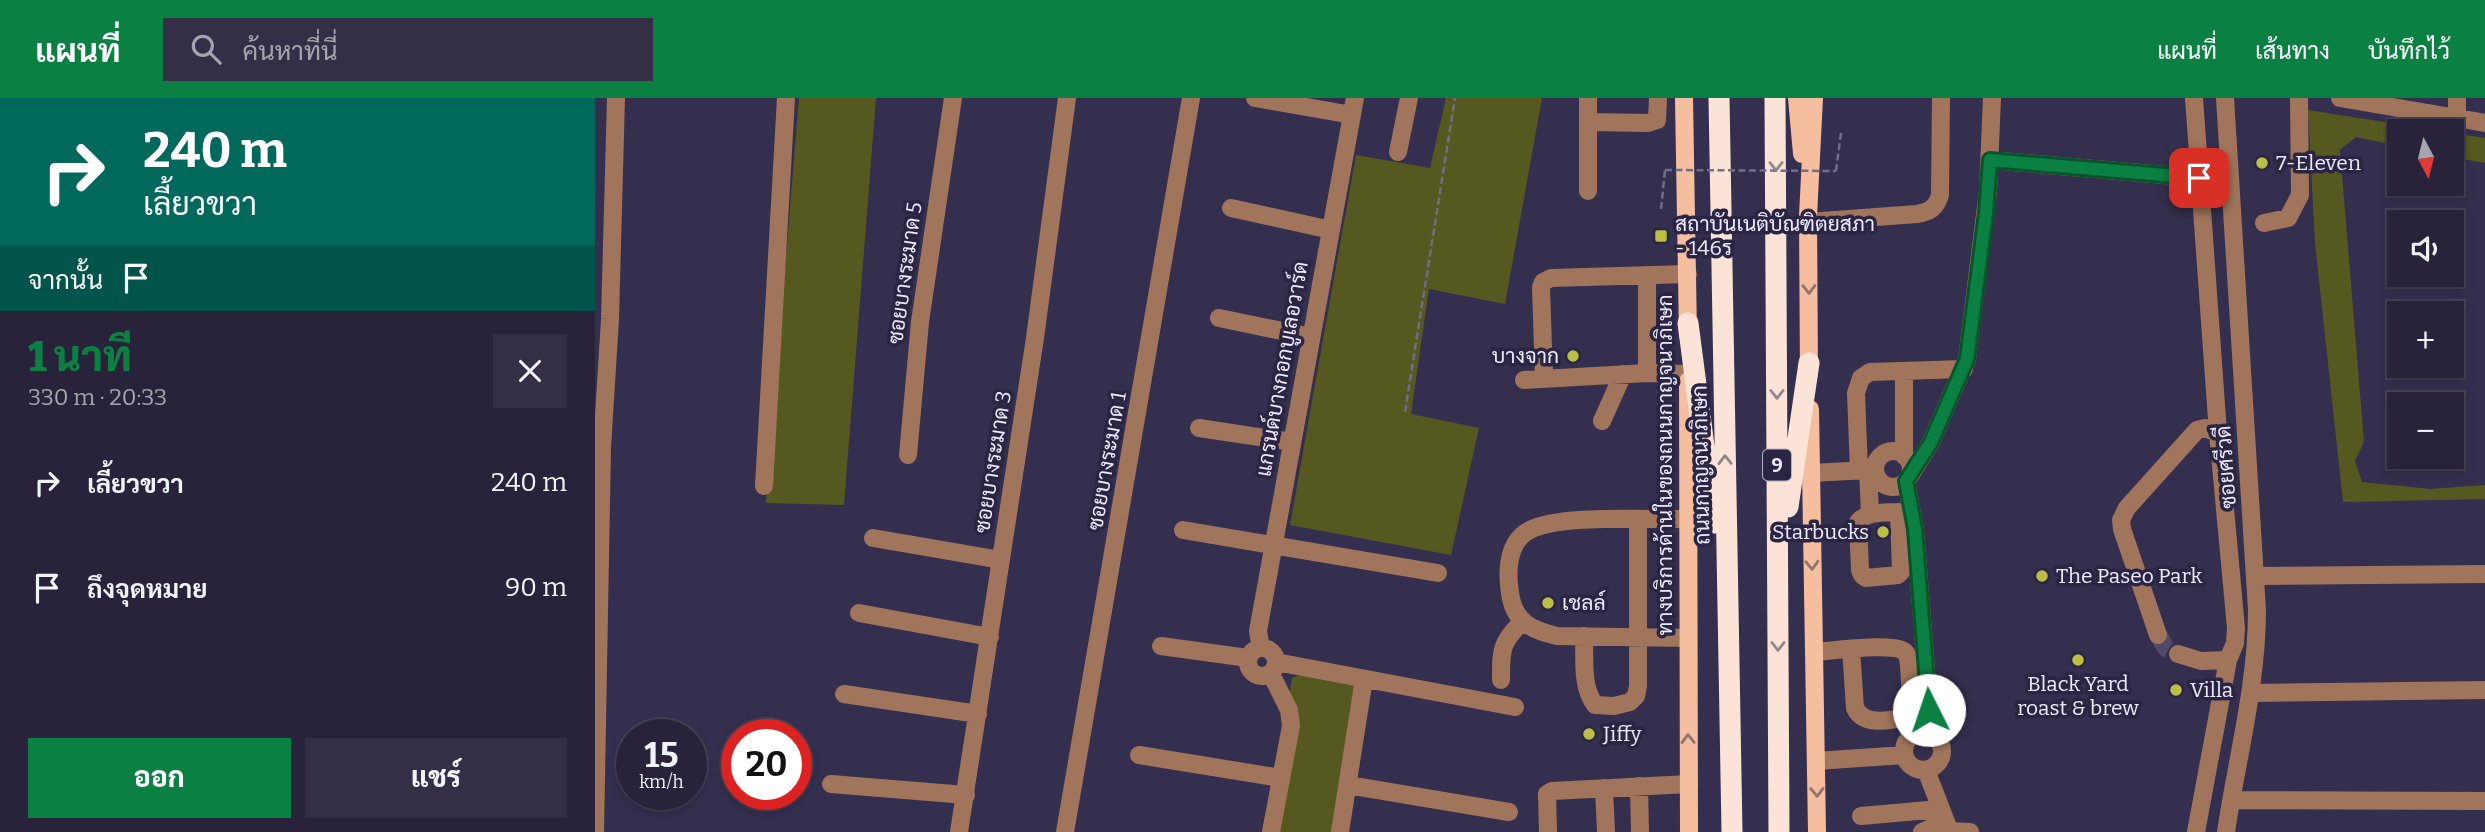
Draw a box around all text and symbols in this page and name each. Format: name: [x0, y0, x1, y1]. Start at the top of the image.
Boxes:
search box: [163, 18, 653, 81]
icon: search: [187, 30, 225, 68]
text: แผนที่: [35, 31, 121, 71]
text: ค้นหาที่นี่: [243, 36, 338, 67]
text: แผนที่: [2157, 37, 2217, 65]
text: เส้นทาง: [2255, 37, 2330, 65]
text: บันทึกไว้: [2368, 37, 2450, 65]
north arrow: [2387, 119, 2464, 196]
map controls: [2387, 119, 2464, 469]
text: 240 m: [143, 121, 287, 180]
icon: right: [28, 126, 119, 217]
pin: [2169, 148, 2229, 208]
place label: 7-Eleven: [2276, 150, 2361, 176]
marker: 7-Eleven: [2254, 155, 2270, 171]
icon: arrive: [2180, 159, 2218, 197]
one-way arrow: [1768, 161, 1783, 172]
text: เลี้ยวขวา: [143, 185, 257, 223]
street label: ซอยบางระมาด 5: [882, 200, 928, 346]
button: sound: [2387, 210, 2464, 287]
place label: สถาบันเนติบัณฑิตยสภา - 146ร: [1675, 211, 1875, 261]
marker: สถาบันเนติบัณฑิตยสภา - 146ร: [1653, 228, 1669, 244]
icon: arrive: [117, 259, 155, 297]
street label: แกรนด์บางกอกบูเลอวาร์ด: [1249, 259, 1316, 479]
text: จากนั้น: [28, 265, 103, 296]
one-way arrow: [1801, 284, 1817, 294]
street label: ทางบริการด้านในของถนนกาญจนาภิเษก: [1652, 295, 1678, 635]
button: +: [2387, 301, 2464, 378]
text: 1 นาที: [28, 332, 132, 382]
button: close: [493, 334, 567, 408]
place label: บางจาก: [1492, 343, 1559, 369]
marker: บางจาก: [1565, 348, 1581, 364]
text: 330 m · 20:33: [28, 383, 167, 411]
street label: ถนนกาญจนาภิเษก: [1687, 385, 1715, 545]
street label: ซอยบางระมาด 3: [969, 389, 1017, 535]
street label: ซอยบางระมาด 1: [1082, 389, 1132, 532]
one-way arrow: [1769, 389, 1785, 399]
button: −: [2387, 392, 2464, 469]
street label: ซอยศรีวดี: [2210, 425, 2242, 509]
road number: 9: [1763, 450, 1791, 480]
one-way arrow: [1717, 454, 1733, 464]
icon: right: [28, 464, 66, 502]
text: 240 m: [491, 467, 567, 498]
text: เลี้ยวขวา: [87, 469, 184, 500]
place label: Starbucks: [1772, 519, 1869, 545]
marker: Starbucks: [1875, 524, 1891, 540]
one-way arrow: [1805, 560, 1820, 571]
place label: The Paseo Park: [2056, 563, 2202, 589]
marker: The Paseo Park: [2034, 568, 2050, 584]
icon: arrive: [28, 569, 66, 607]
text: 90 m: [505, 572, 567, 603]
text: ถึงจุดหมาย: [87, 574, 208, 605]
place label: เชลล์: [1562, 589, 1606, 616]
marker: เชลล์: [1540, 595, 1556, 611]
one-way arrow: [1770, 641, 1786, 651]
marker: Black Yard roast & brew: [2070, 652, 2086, 668]
place label: Black Yard roast & brew: [2017, 671, 2139, 721]
position arrow: [1892, 673, 1966, 747]
place label: Villa: [2190, 677, 2234, 703]
marker: Villa: [2168, 682, 2184, 698]
speed limit sign: 20: [721, 719, 812, 810]
place label: Jiffy: [1602, 721, 1643, 747]
marker: Jiffy: [1581, 726, 1597, 742]
text: 15: [644, 734, 679, 776]
one-way arrow: [1680, 734, 1696, 744]
button: ออก: [28, 738, 291, 818]
button: แชร์: [305, 738, 567, 818]
text: km/h: [639, 771, 684, 793]
one-way arrow: [1809, 787, 1824, 798]

